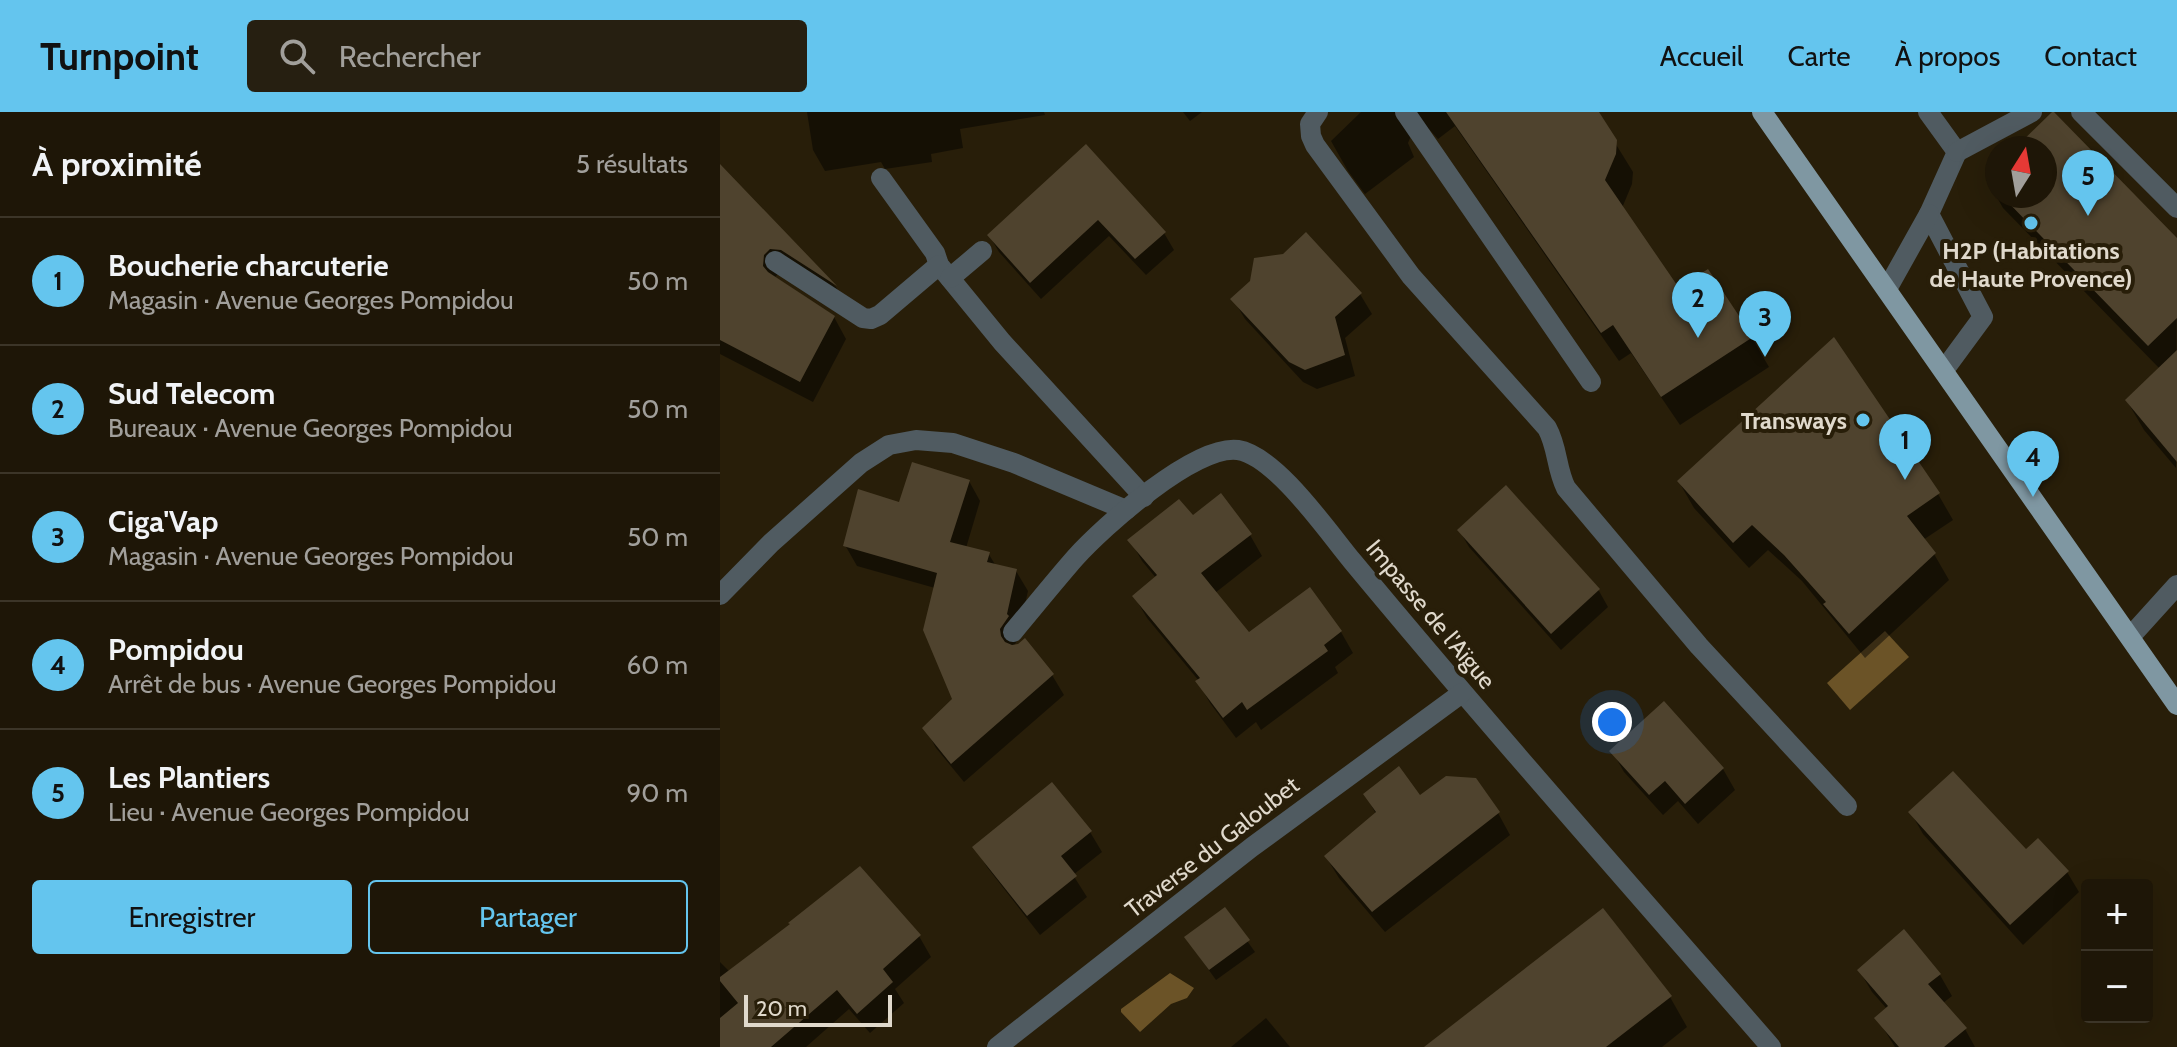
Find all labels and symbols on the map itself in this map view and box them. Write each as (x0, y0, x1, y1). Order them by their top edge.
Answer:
north arrow (1985, 136, 2057, 208)
pin: 5 (2062, 150, 2114, 216)
marker: H2P (Habitations de Haute Provence) (2022, 214, 2040, 232)
place label: H2P (Habitations de Haute Provence) (1930, 236, 2132, 293)
pin: 2 (1672, 272, 1724, 338)
pin: 3 (1739, 291, 1791, 357)
place label: Transways (1741, 406, 1847, 435)
marker: Transways (1854, 411, 1872, 429)
pin: 1 (1879, 414, 1931, 480)
pin: 4 (2007, 431, 2059, 497)
street label: Impasse de l'Aïgue (1360, 534, 1502, 694)
your location (1592, 702, 1632, 742)
street label: Traverse du Galoubet (1119, 770, 1305, 924)
scale bar (744, 991, 892, 1027)

